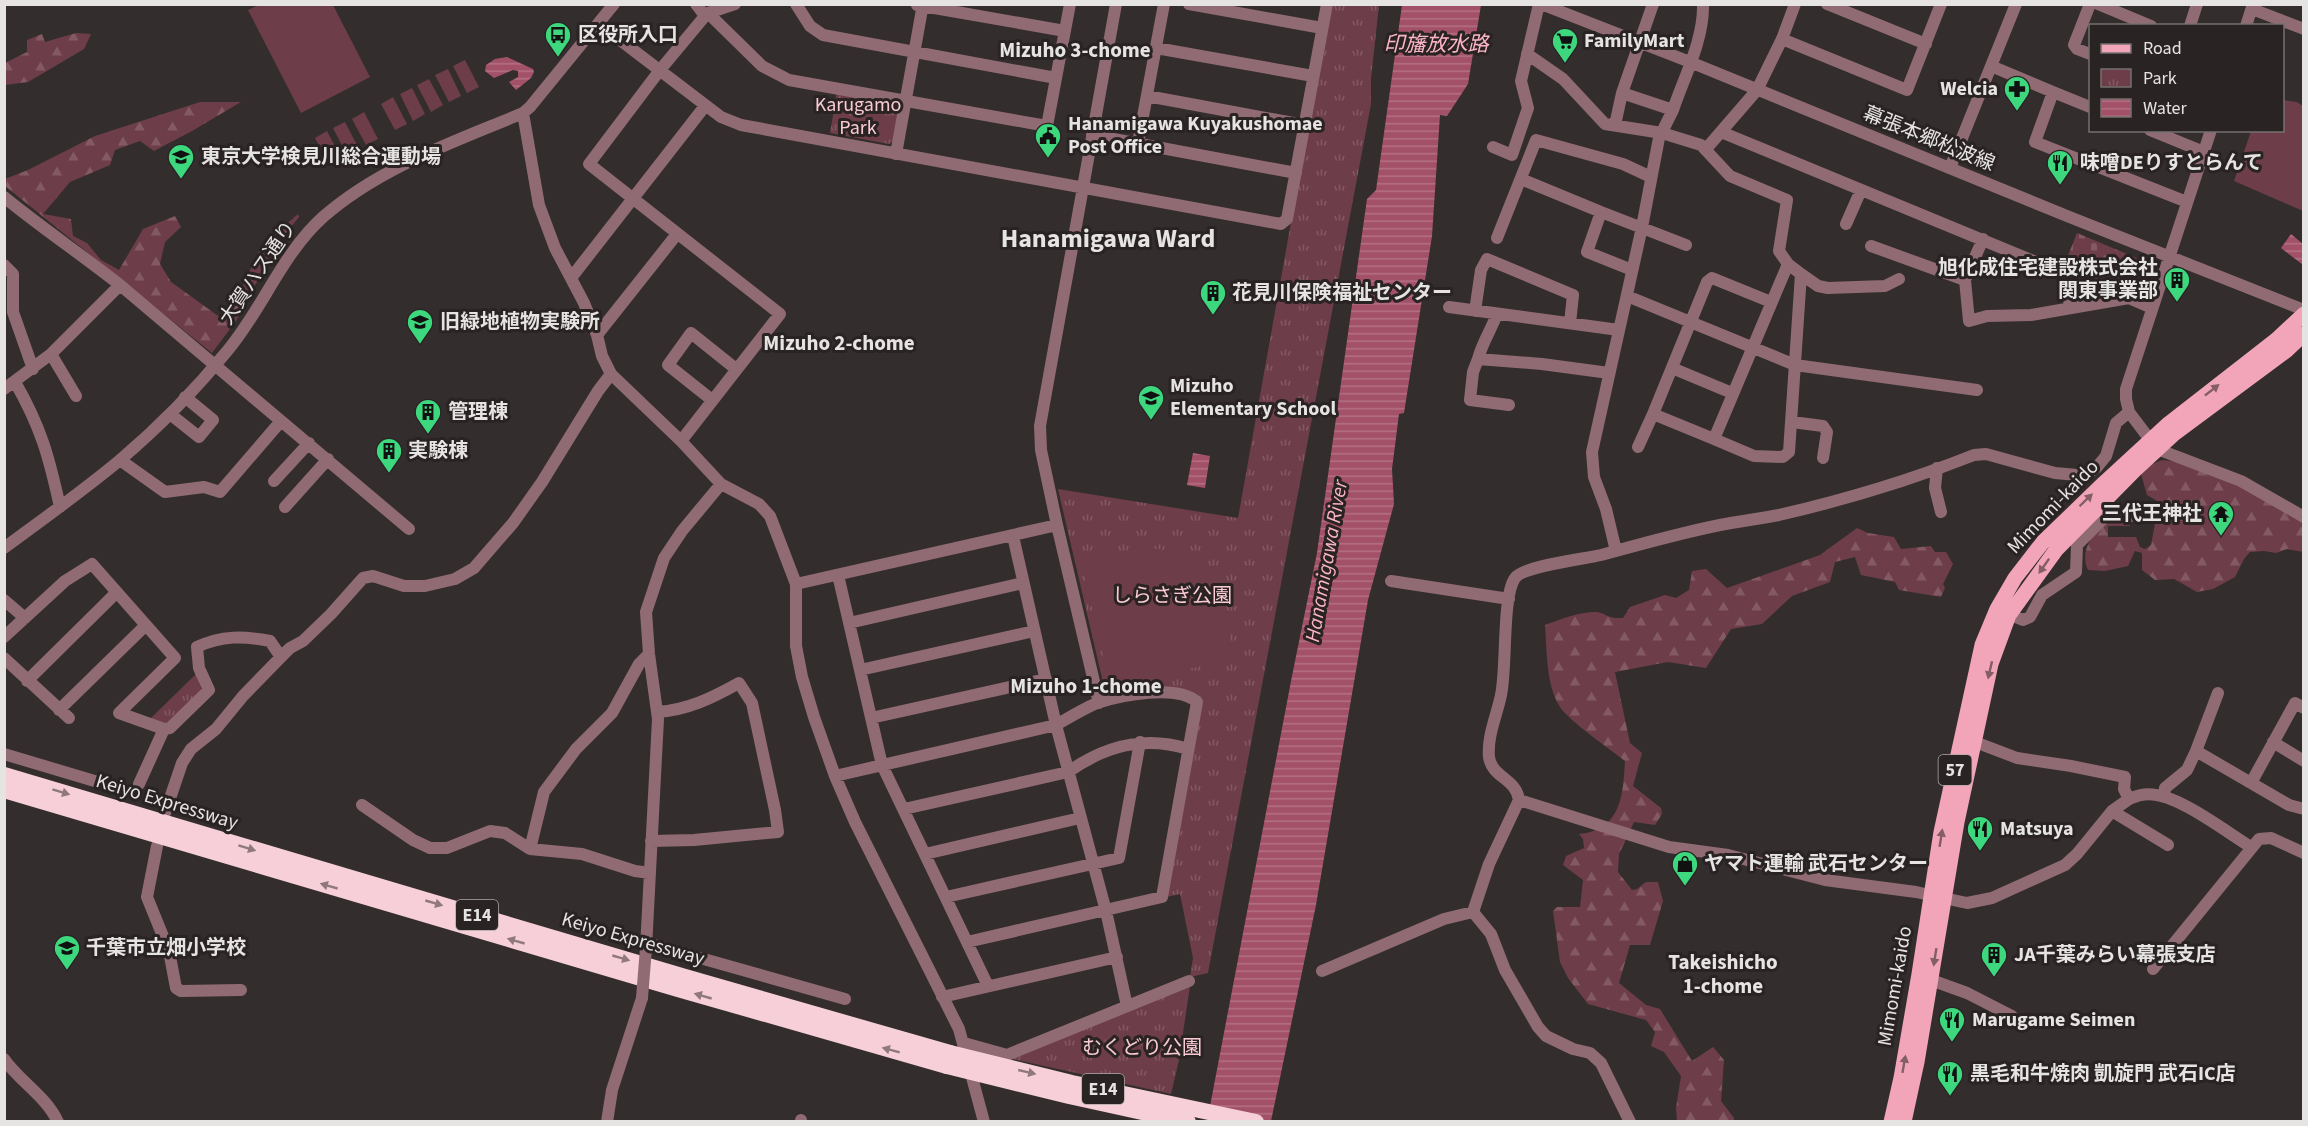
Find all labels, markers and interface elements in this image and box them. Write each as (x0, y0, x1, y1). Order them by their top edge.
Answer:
bus stop icon: 区役所入口 (543, 20, 573, 58)
place label: 区役所入口 (578, 21, 678, 49)
legend (2089, 24, 2284, 132)
supermarket icon: FamilyMart (1550, 26, 1580, 64)
place label: FamilyMart (1584, 27, 1685, 55)
water label: 印旛放水路 (1384, 29, 1490, 59)
district label: Mizuho 3-chome (999, 35, 1151, 65)
text: Road (2143, 36, 2182, 61)
text: Park (2143, 66, 2177, 91)
pharmacy icon: Welcia (2002, 74, 2032, 112)
place label: Welcia (1940, 75, 1998, 103)
park label: Karugamo Park (815, 91, 901, 142)
text: Water (2143, 96, 2187, 121)
street label: 幕張本郷松波線 (1859, 100, 1999, 178)
place label: Hanamigawa Kuyakushomae Post Office (1068, 110, 1323, 161)
public building icon: Hanamigawa Kuyakushomae Post Office (1033, 121, 1063, 159)
school or university icon: 東京大学検見川総合運動場 (166, 142, 196, 180)
place label: 東京大学検見川総合運動場 (201, 143, 441, 171)
restaurant icon: 味噌DEりすとらんて (2045, 148, 2075, 186)
place label: 味噌DEりすとらんて (2080, 149, 2263, 177)
street label: 大賀ハス通り (213, 215, 303, 331)
district label: Hanamigawa Ward (1001, 220, 1215, 257)
place label: 旭化成住宅建設株式会社 関東事業部 (1938, 254, 2158, 305)
building icon: 旭化成住宅建設株式会社 関東事業部 (2162, 265, 2192, 303)
building icon: 花見川保険福祉センター (1198, 278, 1228, 316)
place label: 花見川保険福祉センター (1232, 279, 1452, 307)
school or university icon: 旧緑地植物実験所 (405, 307, 435, 345)
place label: 旧緑地植物実験所 (440, 308, 600, 336)
district label: Mizuho 2-chome (763, 328, 915, 358)
place label: Mizuho Elementary School (1170, 372, 1336, 423)
school or university icon: Mizuho Elementary School (1136, 383, 1166, 421)
one-way arrow (2204, 384, 2220, 397)
building icon: 管理棟 (413, 397, 443, 435)
place label: 管理棟 (448, 398, 508, 426)
building icon: 実験棟 (374, 436, 404, 474)
place label: 実験棟 (408, 437, 468, 465)
street label: Mimomi-kaido (2001, 454, 2105, 560)
water label: Hanamigawa River (1297, 477, 1355, 644)
one-way arrow (2079, 493, 2093, 507)
temple icon: 三代王神社 (2206, 499, 2236, 537)
place label: 三代王神社 (2102, 500, 2202, 528)
one-way arrow (2038, 558, 2050, 574)
park label: しらさぎ公園 (1112, 582, 1232, 610)
one-way arrow (1984, 661, 1994, 679)
district label: Mizuho 1-chome (1010, 671, 1162, 701)
road number: 57 (1938, 755, 1972, 785)
street label: Keiyo Expressway (92, 767, 242, 837)
one-way arrow (52, 788, 70, 797)
restaurant icon: Matsuya (1965, 814, 1995, 852)
place label: Matsuya (2000, 815, 2074, 843)
one-way arrow (1936, 829, 1945, 848)
one-way arrow (238, 844, 256, 853)
shop icon: ヤマト運輸 武石センター (1670, 849, 1700, 887)
place label: ヤマト運輸 武石センター (1704, 850, 1928, 878)
one-way arrow (320, 881, 338, 890)
one-way arrow (425, 899, 443, 908)
road number: E14 (456, 900, 498, 930)
street label: Keiyo Expressway (558, 905, 708, 973)
street label: Mimomi-kaido (1871, 924, 1919, 1048)
school or university icon: 千葉市立畑小学校 (52, 933, 82, 971)
place label: 千葉市立畑小学校 (86, 934, 246, 962)
one-way arrow (507, 936, 525, 945)
building icon: JA千葉みらい幕張支店 (1979, 940, 2009, 978)
place label: JA千葉みらい幕張支店 (2014, 941, 2216, 969)
district label: Takeishicho 1-chome (1668, 947, 1778, 1001)
one-way arrow (1930, 947, 1939, 966)
one-way arrow (613, 954, 631, 963)
one-way arrow (694, 991, 712, 1000)
restaurant icon: Marugame Seimen (1937, 1005, 1967, 1043)
place label: Marugame Seimen (1972, 1006, 2135, 1034)
park label: むくどり公園 (1082, 1034, 1202, 1062)
one-way arrow (881, 1045, 900, 1055)
one-way arrow (1899, 1055, 1908, 1074)
restaurant icon: 黒毛和牛焼肉 凱旋門 武石IC店 (1935, 1059, 1965, 1097)
place label: 黒毛和牛焼肉 凱旋門 武石IC店 (1970, 1060, 2236, 1088)
one-way arrow (1018, 1068, 1037, 1077)
road number: E14 (1082, 1074, 1124, 1104)

